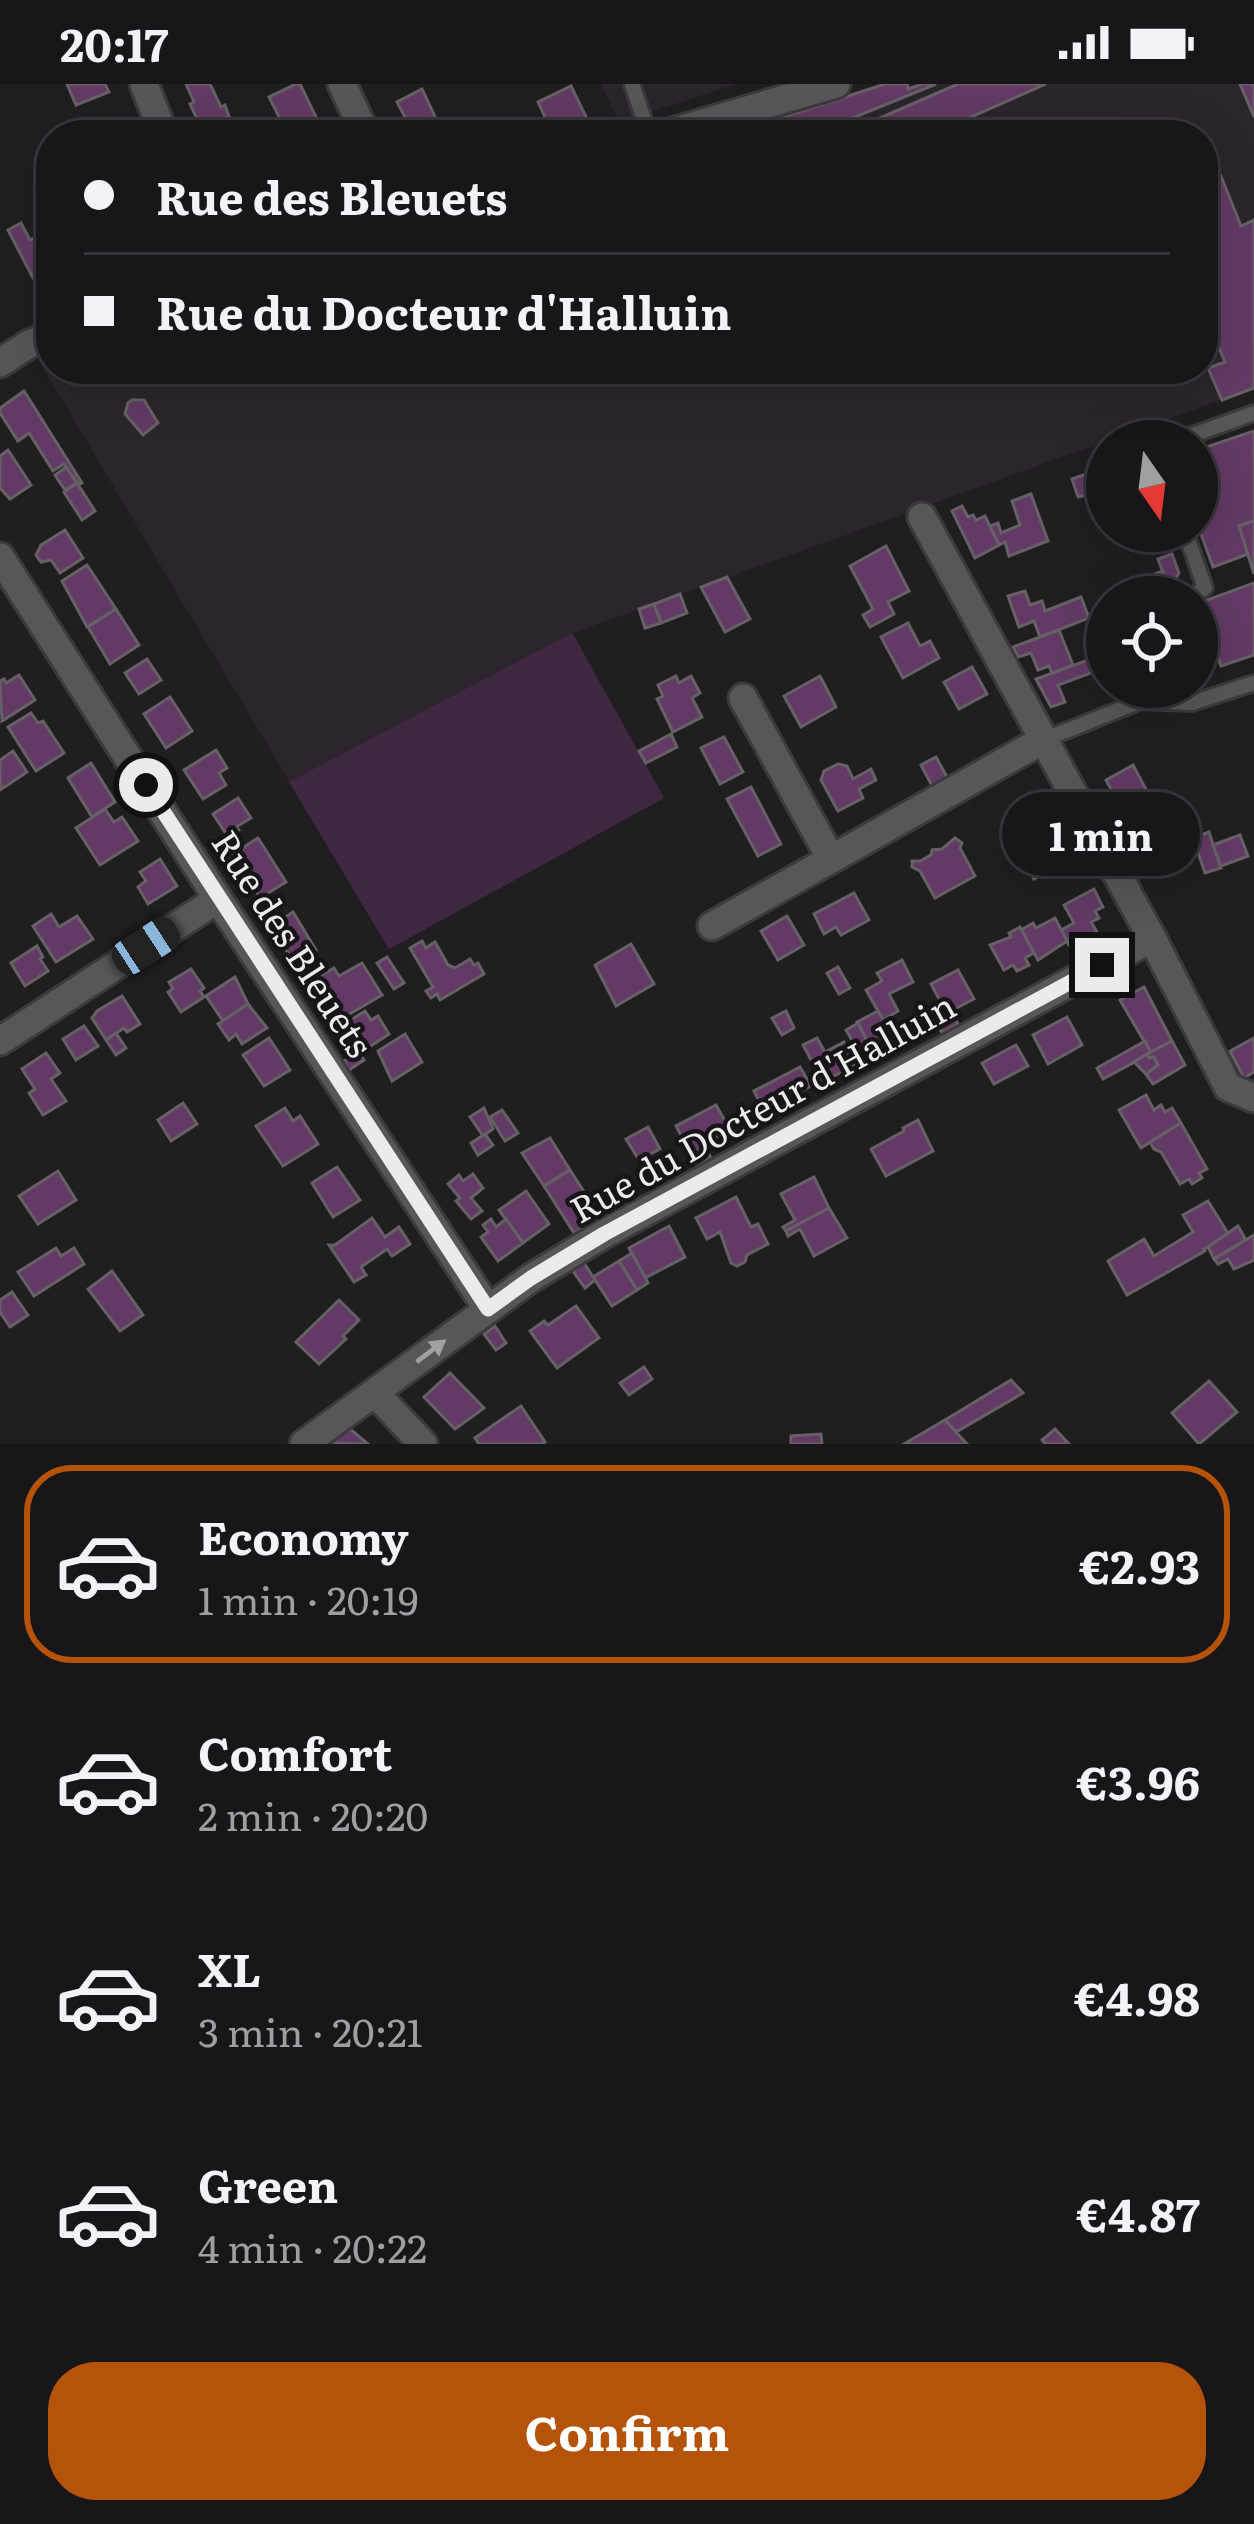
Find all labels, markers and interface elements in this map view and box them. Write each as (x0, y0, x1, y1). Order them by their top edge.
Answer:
text: 20:17 (60, 9, 168, 76)
text: Rue des Bleuets (156, 162, 507, 229)
text: Rue du Docteur d'Halluin (156, 277, 732, 344)
north arrow (1086, 420, 1218, 552)
map controls (1086, 420, 1218, 708)
button: locate (1086, 576, 1218, 708)
route start (119, 758, 173, 812)
callout: 1 min (1003, 791, 1201, 875)
text: 1 min (1049, 805, 1153, 863)
street label: Rue des Bleuets (201, 819, 388, 1067)
car (106, 911, 186, 981)
route end (1075, 938, 1129, 992)
street label: Rue du Docteur d'Halluin (559, 978, 964, 1234)
one-way arrow (415, 1339, 447, 1363)
text: Economy (198, 1502, 409, 1569)
icon: car (54, 1510, 162, 1618)
text: €2.93 (1079, 1531, 1200, 1598)
text: 1 min · 20:19 (198, 1569, 418, 1627)
text: Comfort (198, 1718, 392, 1785)
icon: car (54, 1726, 162, 1834)
text: €3.96 (1077, 1747, 1200, 1814)
text: 2 min · 20:20 (198, 1785, 428, 1843)
text: XL (198, 1934, 261, 2001)
icon: car (54, 1942, 162, 2050)
text: €4.98 (1074, 1963, 1200, 2030)
text: 3 min · 20:21 (198, 2001, 423, 2059)
text: Green (198, 2150, 338, 2217)
icon: car (54, 2158, 162, 2266)
text: €4.87 (1077, 2179, 1200, 2246)
text: 4 min · 20:22 (198, 2217, 427, 2275)
button: Confirm (48, 2362, 1206, 2500)

